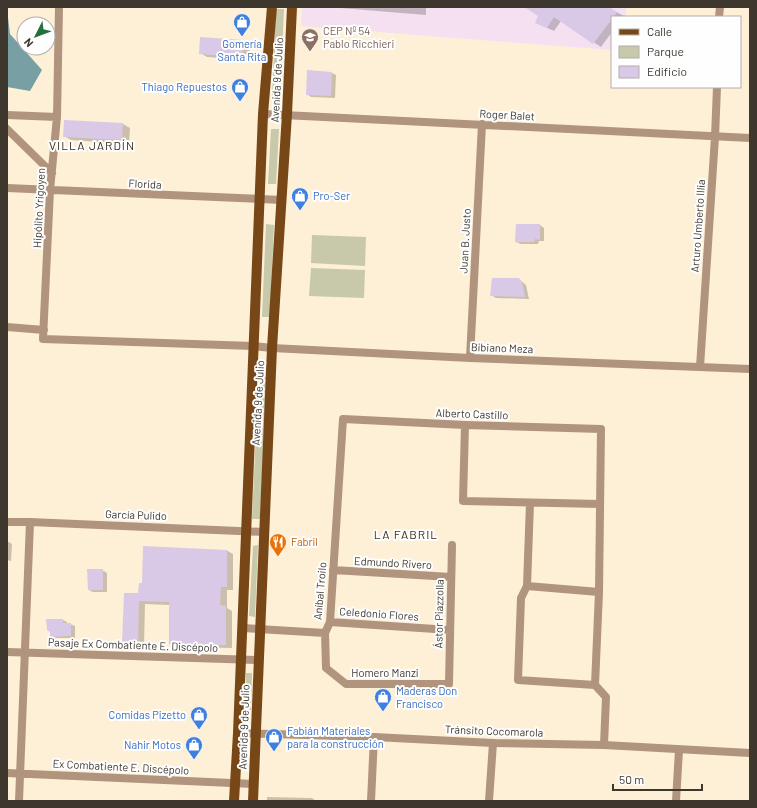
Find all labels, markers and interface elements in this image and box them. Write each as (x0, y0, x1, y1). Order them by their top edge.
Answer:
shop icon: Gomería Santa Rita (232, 12, 252, 37)
north arrow (16, 16, 56, 56)
legend (611, 16, 741, 88)
place label: CEP Nº 54 Pablo Ricchieri (323, 24, 394, 50)
text: Calle (647, 24, 672, 38)
school or university icon: CEP Nº 54 Pablo Ricchieri (300, 27, 320, 52)
text: N (21, 36, 35, 50)
place label: Gomería Santa Rita (218, 37, 266, 63)
street label: Avenida 9 de Julio (268, 37, 285, 123)
text: Parque (647, 44, 684, 58)
text: Edificio (647, 64, 687, 78)
shop icon: Thiago Repuestos (230, 77, 250, 102)
place label: Thiago Repuestos (142, 80, 227, 93)
street label: Roger Balet (479, 107, 535, 122)
district label: VILLA JARDÍN (49, 138, 135, 152)
street label: Hipólito Yrigoyen (30, 168, 47, 248)
street label: Florida (128, 176, 162, 191)
street label: Arturo Umberto Illia (688, 179, 707, 273)
shop icon: Pro-Ser (290, 186, 310, 211)
place label: Pro-Ser (313, 189, 350, 202)
street label: Juan B. Justo (456, 208, 473, 274)
street label: Bibiano Meza (471, 340, 533, 355)
street label: Avenida 9 de Julio (249, 360, 266, 446)
street label: Alberto Castillo (436, 406, 509, 421)
street label: García Pulido (105, 507, 167, 522)
district label: LA FABRIL (374, 527, 438, 541)
restaurant icon: Fabril (268, 532, 288, 557)
place label: Fabril (291, 535, 318, 548)
street label: Edmundo Rivero (354, 554, 432, 571)
street label: Aníbal Troilo (310, 561, 329, 621)
street label: Ástor Piazzolla (431, 579, 446, 649)
street label: Celedonio Flores (339, 604, 419, 623)
street label: Pasaje Ex Combatiente E. Discépolo (48, 635, 218, 654)
street label: Homero Manzi (351, 666, 419, 679)
street label: Avenida 9 de Julio (236, 684, 251, 770)
place label: Maderas Don Francisco (396, 684, 457, 710)
shop icon: Maderas Don Francisco (373, 687, 393, 712)
shop icon: Comidas Pizetto (189, 705, 209, 730)
place label: Comidas Pizetto (108, 708, 186, 721)
street label: Tránsito Cocomarola (445, 722, 543, 739)
place label: Fabián Materiales para la construcción (287, 724, 384, 750)
shop icon: Fabián Materiales para la construcción (264, 727, 284, 752)
shop icon: Nahir Motos (184, 735, 204, 760)
place label: Nahir Motos (124, 738, 181, 751)
street label: Ex Combatiente E. Discépolo (52, 756, 190, 777)
scale bar (613, 766, 702, 792)
text: 50 m (619, 772, 644, 786)

